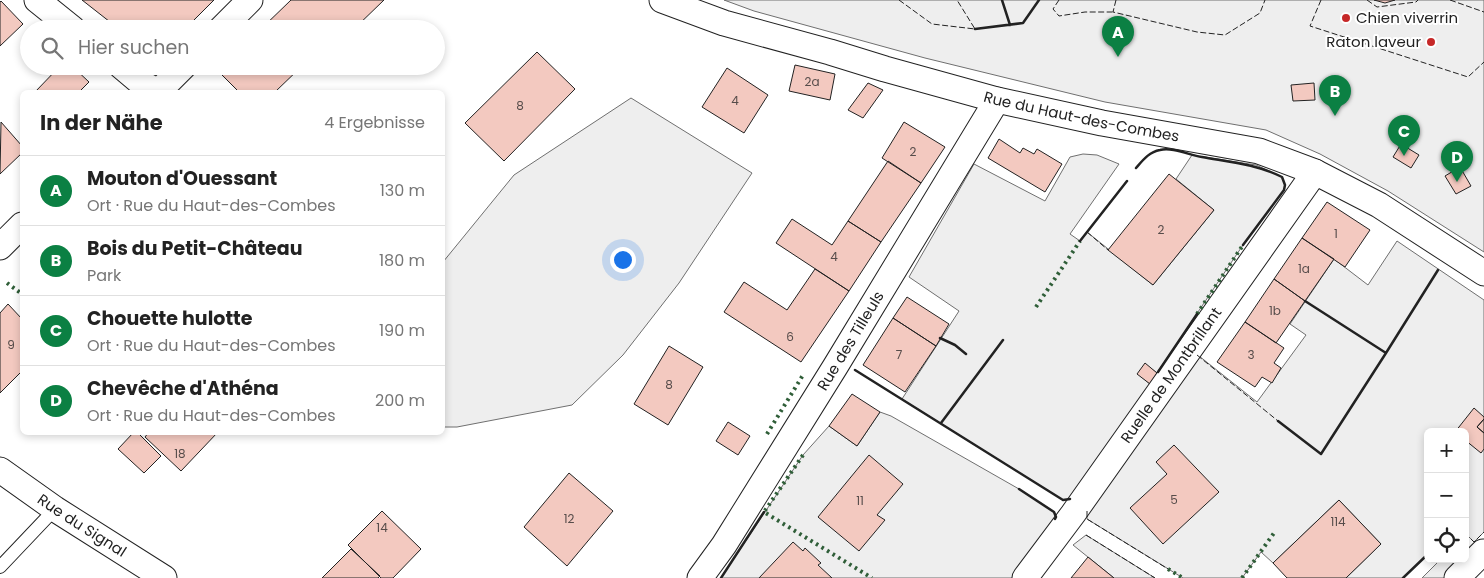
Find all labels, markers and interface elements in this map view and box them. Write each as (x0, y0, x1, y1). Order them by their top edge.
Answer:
place label: Chien viverrin (1356, 7, 1458, 28)
marker: Chien viverrin (1340, 12, 1352, 24)
pin: A (1102, 16, 1134, 57)
search box (20, 20, 445, 75)
place label: Raton laveur (1326, 31, 1421, 52)
icon: search (38, 34, 66, 62)
text: Hier suchen (78, 34, 189, 61)
marker: Raton laveur (1425, 36, 1437, 48)
house number: 2a (804, 73, 820, 90)
pin: B (1319, 75, 1351, 116)
street label: Rue du Haut-des-Combes (981, 86, 1181, 147)
house number: 4 (731, 92, 739, 109)
house number: 8 (516, 97, 524, 114)
text: In der Nähe (40, 108, 163, 137)
text: 4 Ergebnisse (324, 111, 425, 134)
pin: C (1388, 115, 1420, 156)
pin: D (1441, 141, 1473, 182)
house number: 2 (910, 143, 917, 160)
text: Mouton d'Ouessant (87, 165, 277, 192)
text: A (50, 179, 62, 202)
text: 130 m (380, 179, 425, 202)
text: Ort · Rue du Haut-des-Combes (87, 194, 336, 217)
house number: 2 (1158, 221, 1165, 238)
house number: 1 (1334, 225, 1338, 242)
text: Bois du Petit-Château (87, 235, 303, 262)
your location (610, 247, 636, 273)
house number: 4 (830, 248, 838, 265)
text: B (51, 249, 61, 272)
text: 180 m (379, 249, 425, 272)
house number: 1a (1298, 260, 1310, 277)
text: Park (87, 264, 121, 287)
street label: Rue des Tilleuls (812, 287, 889, 394)
house number: 1b (1269, 302, 1281, 319)
street label: Ruelle de Montbrillant (1115, 303, 1226, 447)
text: Chouette hulotte (87, 305, 253, 332)
text: C (50, 319, 62, 342)
text: 190 m (379, 319, 425, 342)
house number: 6 (786, 328, 794, 345)
text: Ort · Rue du Haut-des-Combes (87, 334, 336, 357)
house number: 9 (7, 336, 15, 353)
house number: 7 (896, 346, 903, 363)
house number: 3 (1247, 346, 1255, 363)
text: Chevêche d'Athéna (87, 375, 279, 402)
house number: 8 (665, 376, 673, 393)
text: D (50, 389, 62, 412)
text: 200 m (375, 389, 425, 412)
text: Ort · Rue du Haut-des-Combes (87, 404, 336, 427)
map controls (1424, 428, 1469, 563)
button: + (1424, 428, 1469, 473)
house number: 18 (174, 445, 186, 462)
button: − (1424, 473, 1469, 518)
street label: Rue du Signal (33, 489, 131, 562)
house number: 5 (1170, 491, 1178, 508)
house number: 11 (856, 492, 864, 509)
house number: 12 (564, 510, 574, 527)
house number: 114 (1330, 513, 1346, 530)
button: locate (1424, 518, 1469, 563)
house number: 14 (376, 519, 388, 536)

